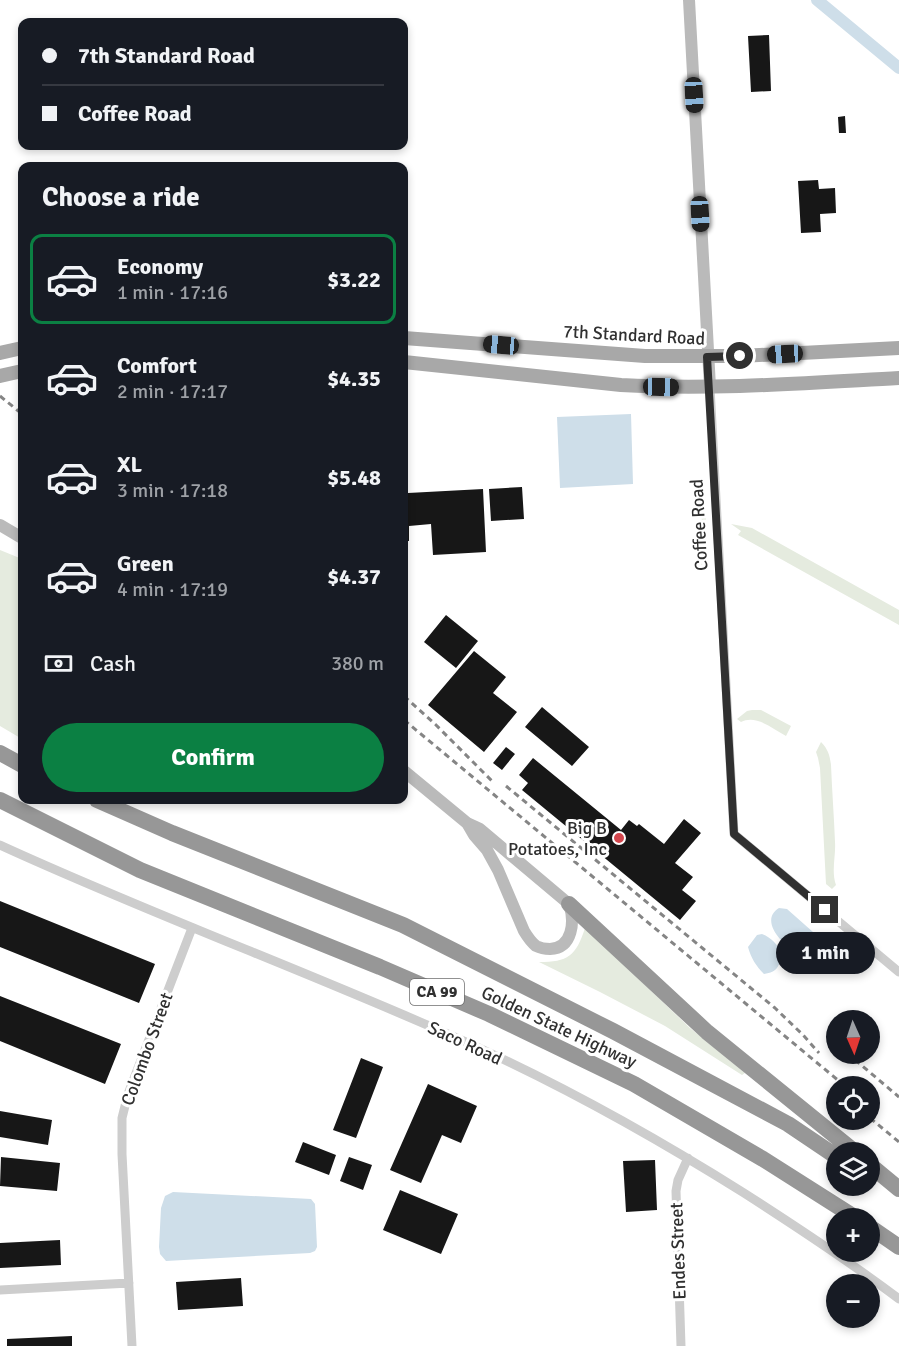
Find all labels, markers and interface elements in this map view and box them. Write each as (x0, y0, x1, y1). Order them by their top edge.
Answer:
text: 7th Standard Road (78, 42, 255, 69)
car (684, 77, 704, 113)
text: Coffee Road (78, 100, 192, 127)
text: Choose a ride (42, 181, 200, 214)
car (690, 196, 710, 232)
icon: car (45, 252, 99, 306)
text: Economy (117, 253, 203, 280)
text: $3.22 (327, 266, 381, 293)
text: 1 min · 17:16 (117, 280, 228, 305)
street label: 7th Standard Road (562, 320, 706, 350)
car (482, 334, 520, 356)
route start (726, 342, 753, 369)
car (767, 344, 803, 364)
icon: car (45, 351, 99, 405)
text: Comfort (117, 352, 197, 379)
text: $4.35 (327, 365, 381, 392)
car (643, 378, 679, 396)
text: 2 min · 17:17 (117, 379, 228, 404)
icon: car (45, 450, 99, 504)
text: XL (117, 451, 142, 478)
text: $5.48 (327, 464, 381, 491)
text: 3 min · 17:18 (117, 478, 228, 503)
street label: Coffee Road (686, 479, 712, 571)
icon: car (45, 549, 99, 603)
text: Green (117, 550, 174, 577)
text: $4.37 (327, 563, 381, 590)
text: 4 min · 17:19 (117, 577, 228, 602)
icon: cash (42, 647, 75, 680)
text: Cash (90, 650, 136, 677)
text: 380 m (331, 651, 384, 676)
button: Confirm (42, 723, 384, 792)
place label: Big B Potatoes, Inc (508, 817, 607, 860)
marker: Big B Potatoes, Inc (612, 831, 626, 845)
route end (811, 896, 838, 923)
callout: 1 min (776, 931, 874, 973)
text: 1 min (801, 940, 850, 965)
road number: CA 99 (410, 979, 464, 1005)
street label: Golden State Highway (478, 981, 641, 1073)
street label: Colombo Street (116, 990, 178, 1108)
north arrow (826, 1010, 880, 1064)
map controls (826, 1010, 880, 1328)
street label: Saco Road (424, 1016, 506, 1070)
button: locate (826, 1076, 880, 1130)
button: layers (826, 1142, 880, 1196)
street label: Endes Street (665, 1202, 691, 1300)
button: + (826, 1208, 880, 1262)
button: − (826, 1274, 880, 1328)

